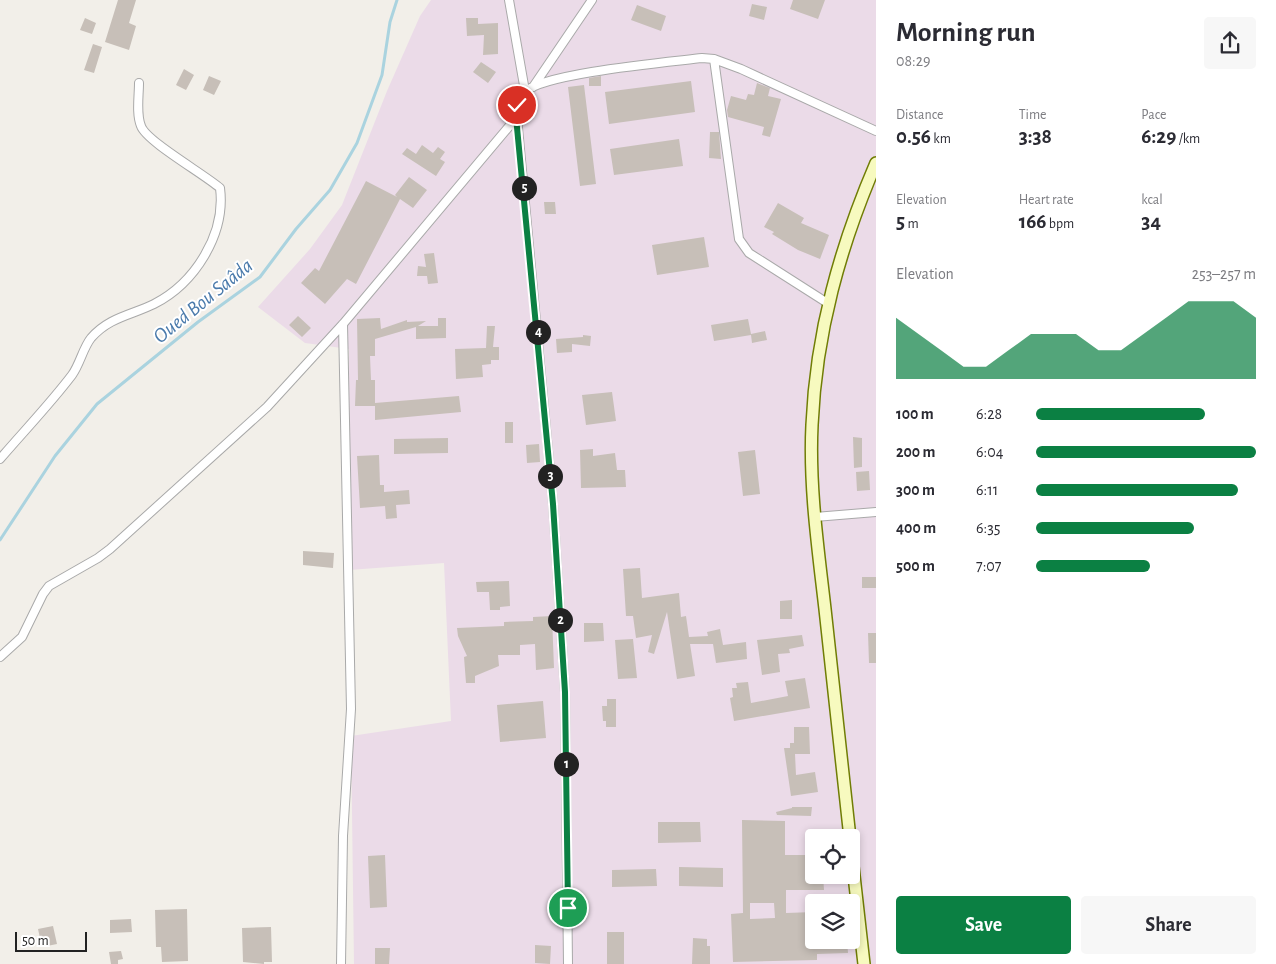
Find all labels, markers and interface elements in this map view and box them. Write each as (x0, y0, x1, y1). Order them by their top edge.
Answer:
button: share (1204, 17, 1256, 69)
text: Morning run (896, 19, 1036, 47)
text: 08:29 (896, 53, 931, 69)
pin (496, 84, 538, 126)
icon: check (503, 91, 531, 119)
text: Distance (896, 108, 943, 122)
text: Time (1019, 108, 1047, 122)
text: Pace (1141, 108, 1167, 122)
text: 0.56 (896, 126, 931, 147)
text: 3:38 (1019, 126, 1052, 147)
text: 6:29 (1141, 126, 1176, 147)
text: km (931, 132, 951, 146)
text: /km (1176, 132, 1200, 146)
pin: 5 (512, 176, 536, 200)
text: 5 (521, 181, 528, 195)
text: Elevation (896, 193, 947, 207)
text: Heart rate (1019, 193, 1074, 207)
text: kcal (1141, 193, 1163, 207)
text: 5 (896, 211, 905, 232)
text: 166 (1019, 211, 1047, 232)
text: 34 (1141, 211, 1161, 232)
text: m (905, 217, 919, 231)
text: bpm (1047, 217, 1074, 231)
water label: Oued Bou Saâda (149, 255, 257, 347)
text: Elevation (896, 266, 954, 282)
text: 253–257 m (1192, 266, 1256, 282)
pin: 4 (526, 320, 550, 344)
text: 4 (535, 325, 542, 339)
text: 100 m (896, 406, 934, 422)
text: 6:28 (976, 406, 1002, 422)
text: 200 m (896, 444, 936, 460)
text: 6:04 (976, 444, 1003, 460)
pin: 3 (538, 464, 562, 488)
text: 3 (547, 469, 554, 483)
text: 300 m (896, 482, 935, 498)
text: 6:11 (976, 482, 998, 498)
text: 400 m (896, 520, 936, 536)
text: 6:35 (976, 520, 1000, 536)
text: 500 m (896, 558, 935, 574)
text: 7:07 (976, 558, 1001, 574)
pin: 2 (548, 608, 572, 632)
text: 2 (557, 613, 564, 627)
pin: 1 (554, 752, 578, 776)
text: 1 (564, 757, 569, 771)
map controls (805, 829, 860, 949)
button: locate (805, 829, 860, 884)
pin (547, 887, 589, 929)
icon: arrive (554, 894, 582, 922)
button: layers (805, 894, 860, 949)
button: Save (896, 896, 1071, 954)
button: Share (1081, 896, 1256, 954)
scale bar (15, 929, 88, 952)
text: 50 m (22, 934, 49, 948)

